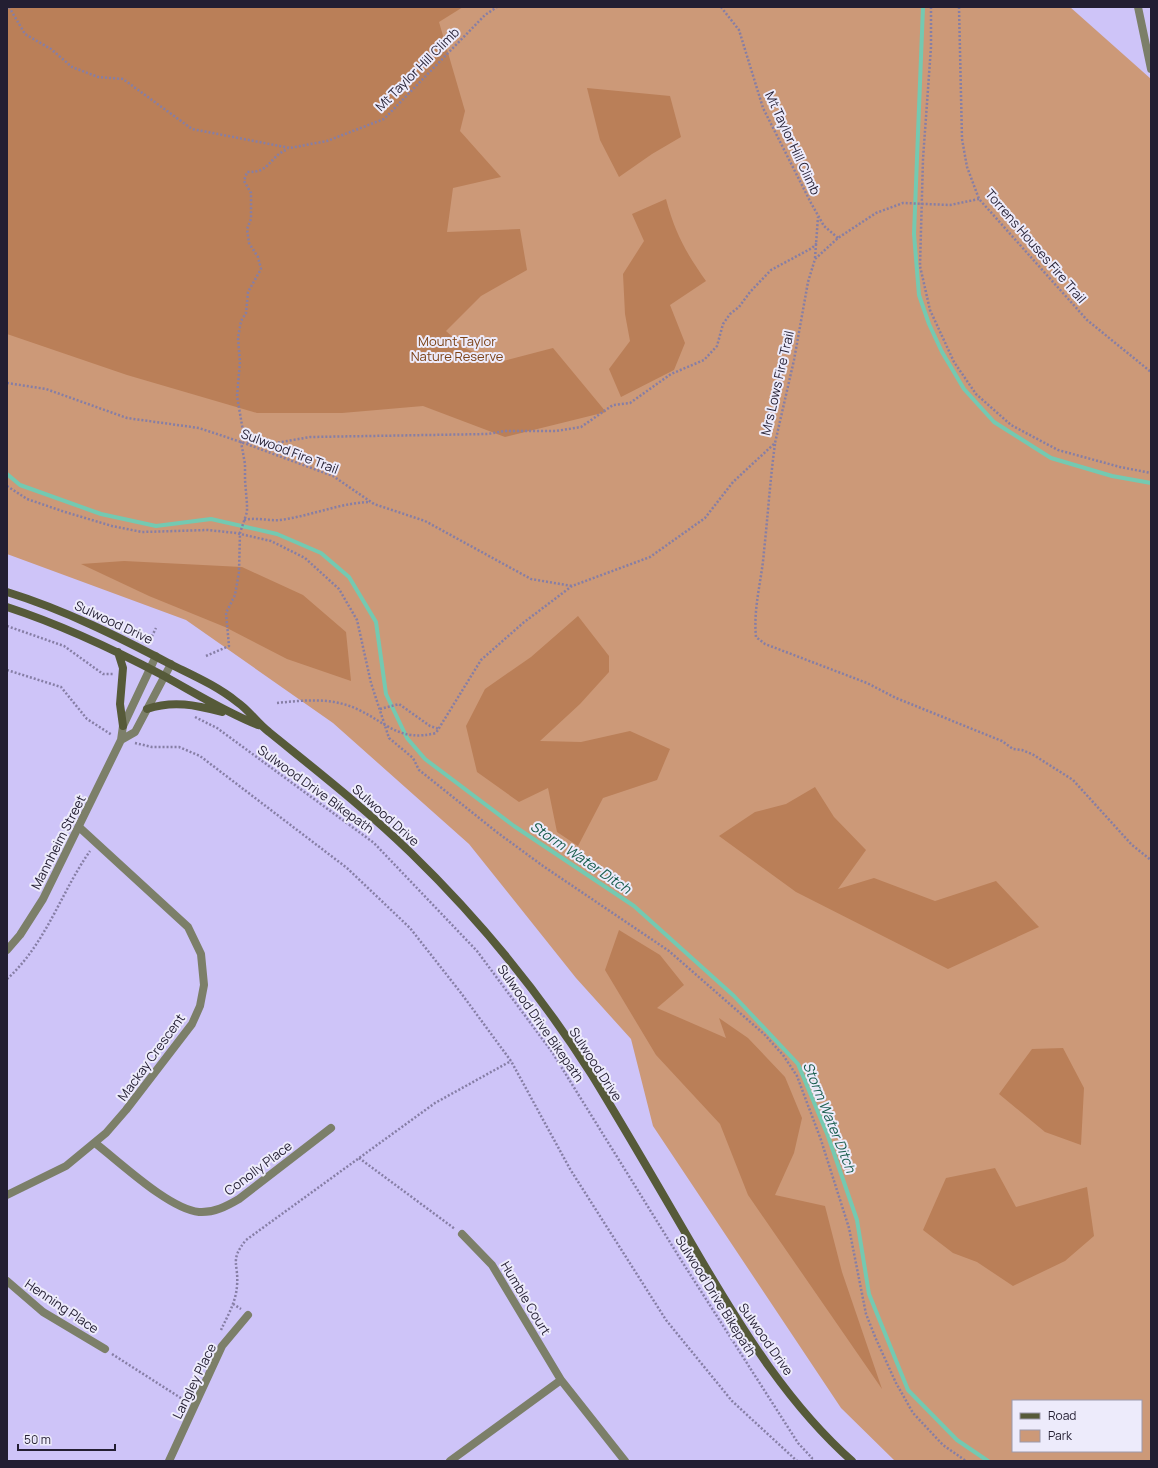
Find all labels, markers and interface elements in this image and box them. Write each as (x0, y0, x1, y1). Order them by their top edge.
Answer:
street label: Mt Taylor Hill Climb (371, 23, 463, 115)
street label: Mt Taylor Hill Climb (761, 88, 825, 198)
street label: Torrens Houses Fire Trail (981, 185, 1091, 307)
street label: Mrs Lows Fire Trail (756, 329, 798, 437)
park label: Mount Taylor Nature Reserve (411, 332, 504, 365)
street label: Sulwood Fire Trail (239, 424, 341, 478)
street label: Sulwood Drive (72, 596, 156, 648)
street label: Sulwood Drive Bikepath (254, 741, 378, 837)
street label: Sulwood Drive (349, 780, 424, 850)
street label: Mannheim Street (26, 792, 90, 892)
water label: Storm Water Ditch (527, 816, 636, 898)
street label: Sulwood Drive Bikepath (494, 961, 588, 1085)
street label: Mackay Crescent (113, 1010, 189, 1104)
street label: Sulwood Drive (565, 1024, 627, 1105)
water label: Storm Water Ditch (799, 1059, 861, 1176)
street label: Conolly Place (220, 1136, 296, 1199)
street label: Sulwood Drive Bikepath (671, 1232, 761, 1360)
street label: Humble Court (497, 1258, 555, 1338)
street label: Henning Place (22, 1275, 103, 1338)
street label: Sulwood Drive (734, 1299, 798, 1379)
street label: Langley Place (168, 1340, 220, 1422)
legend (1012, 1400, 1142, 1452)
text: Road (1048, 1407, 1076, 1424)
scale bar (18, 1426, 115, 1452)
text: Park (1048, 1427, 1073, 1444)
text: 50 m (24, 1431, 51, 1448)

